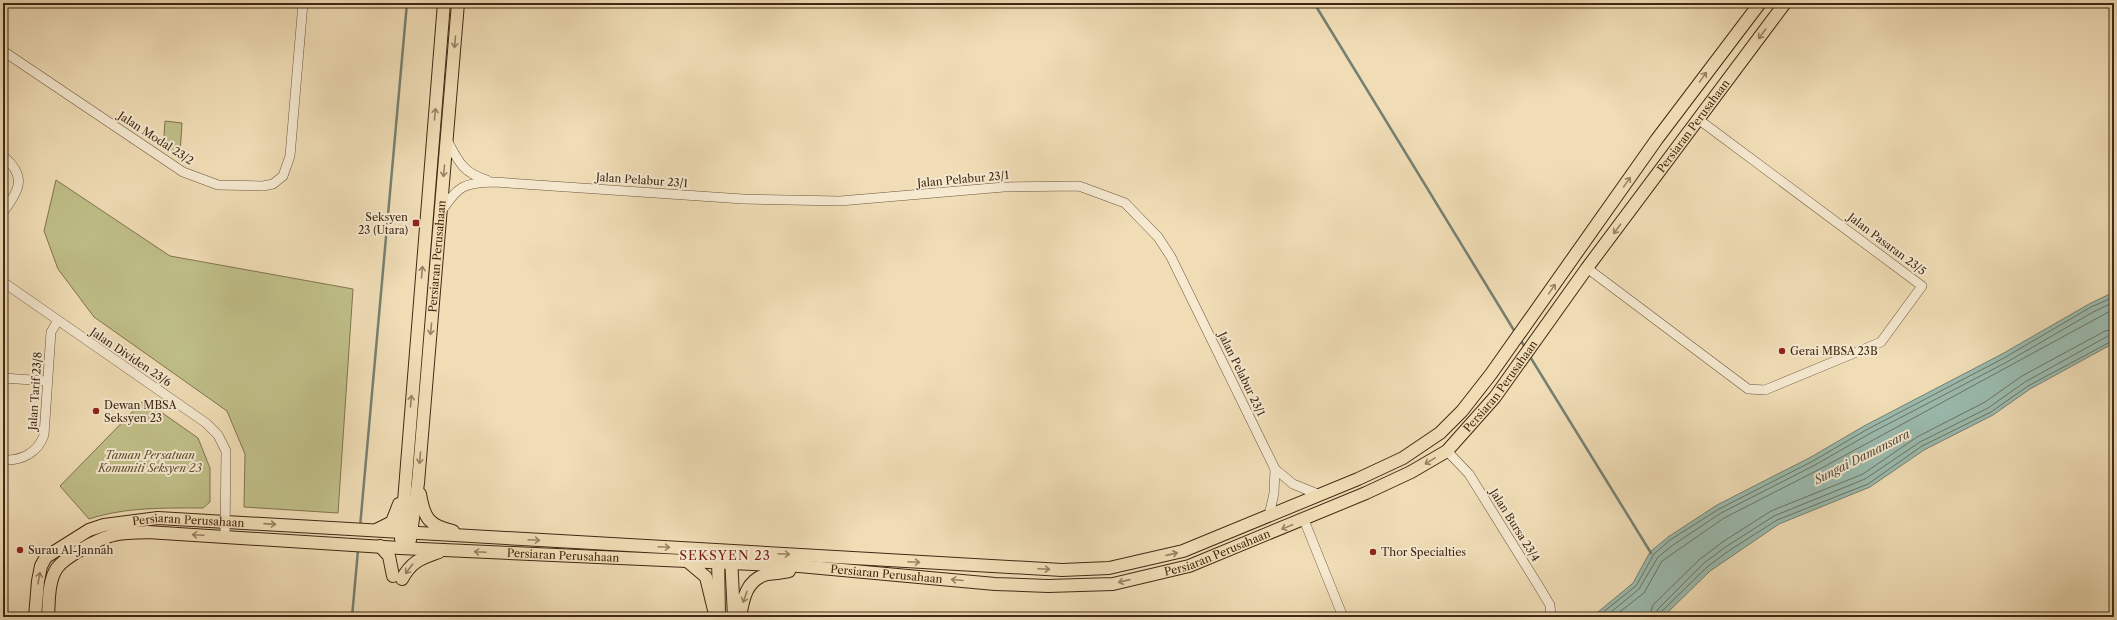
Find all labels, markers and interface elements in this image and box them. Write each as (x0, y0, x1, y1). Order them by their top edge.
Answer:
one-way arrow (1758, 29, 1766, 40)
one-way arrow (451, 35, 458, 48)
one-way arrow (1699, 72, 1707, 83)
street label: Persiaran Perusahaan (1654, 77, 1733, 175)
street label: Jalan Modal 23/2 (114, 107, 196, 168)
one-way arrow (432, 108, 439, 121)
one-way arrow (440, 164, 447, 177)
street label: Jalan Pelabur 23/1 (914, 168, 1010, 190)
street label: Jalan Pelabur 23/1 (593, 170, 689, 190)
one-way arrow (1623, 177, 1631, 188)
street label: Persiaran Perusahaan (425, 200, 449, 313)
street label: Jalan Pasaran 23/5 (1844, 209, 1929, 278)
place label: Seksyen 23 (Utara) (358, 210, 408, 237)
marker: Seksyen 23 (Utara) (411, 218, 421, 228)
one-way arrow (1613, 223, 1621, 234)
one-way arrow (418, 266, 426, 279)
one-way arrow (1548, 283, 1556, 294)
one-way arrow (427, 322, 434, 335)
street label: Jalan Dividen 23/6 (86, 324, 175, 390)
street label: Jalan Pelabur 23/1 (1215, 328, 1269, 419)
street label: Persiaran Perusahaan (1460, 337, 1540, 435)
place label: Gerai MBSA 23B (1790, 344, 1878, 358)
marker: Gerai MBSA 23B (1777, 346, 1787, 356)
street label: Jalan Tarif 23/8 (25, 351, 45, 433)
one-way arrow (408, 395, 415, 408)
place label: Dewan MBSA Seksyen 23 (104, 398, 177, 425)
marker: Dewan MBSA Seksyen 23 (91, 406, 101, 416)
water label: Sungai Damansara (1811, 426, 1912, 488)
park label: Taman Persatuan Komuniti Seksyen 23 (97, 448, 202, 475)
one-way arrow (416, 451, 423, 464)
one-way arrow (1425, 457, 1436, 465)
street label: Jalan Bursa 23/4 (1486, 484, 1543, 564)
street label: Persiaran Perusahaan (131, 511, 245, 530)
one-way arrow (263, 521, 276, 528)
one-way arrow (1281, 523, 1293, 531)
street label: Persiaran Perusahaan (1163, 526, 1272, 579)
one-way arrow (192, 531, 205, 539)
one-way arrow (527, 536, 540, 543)
place label: Surau Al-Jannah (28, 543, 114, 557)
one-way arrow (657, 543, 670, 551)
marker: Surau Al-Jannah (15, 545, 25, 555)
place label: Thor Specialties (1381, 545, 1466, 559)
street label: Persiaran Perusahaan (507, 546, 620, 565)
district label: SEKSYEN 23 (679, 547, 771, 563)
marker: Thor Specialties (1368, 547, 1378, 557)
one-way arrow (474, 548, 487, 555)
one-way arrow (1165, 549, 1178, 557)
one-way arrow (777, 550, 790, 558)
one-way arrow (907, 558, 920, 565)
street label: Persiaran Perusahaan (830, 562, 943, 586)
one-way arrow (405, 563, 413, 574)
one-way arrow (1037, 566, 1050, 573)
one-way arrow (35, 572, 43, 585)
one-way arrow (950, 577, 963, 584)
one-way arrow (1117, 578, 1130, 586)
one-way arrow (740, 590, 748, 602)

